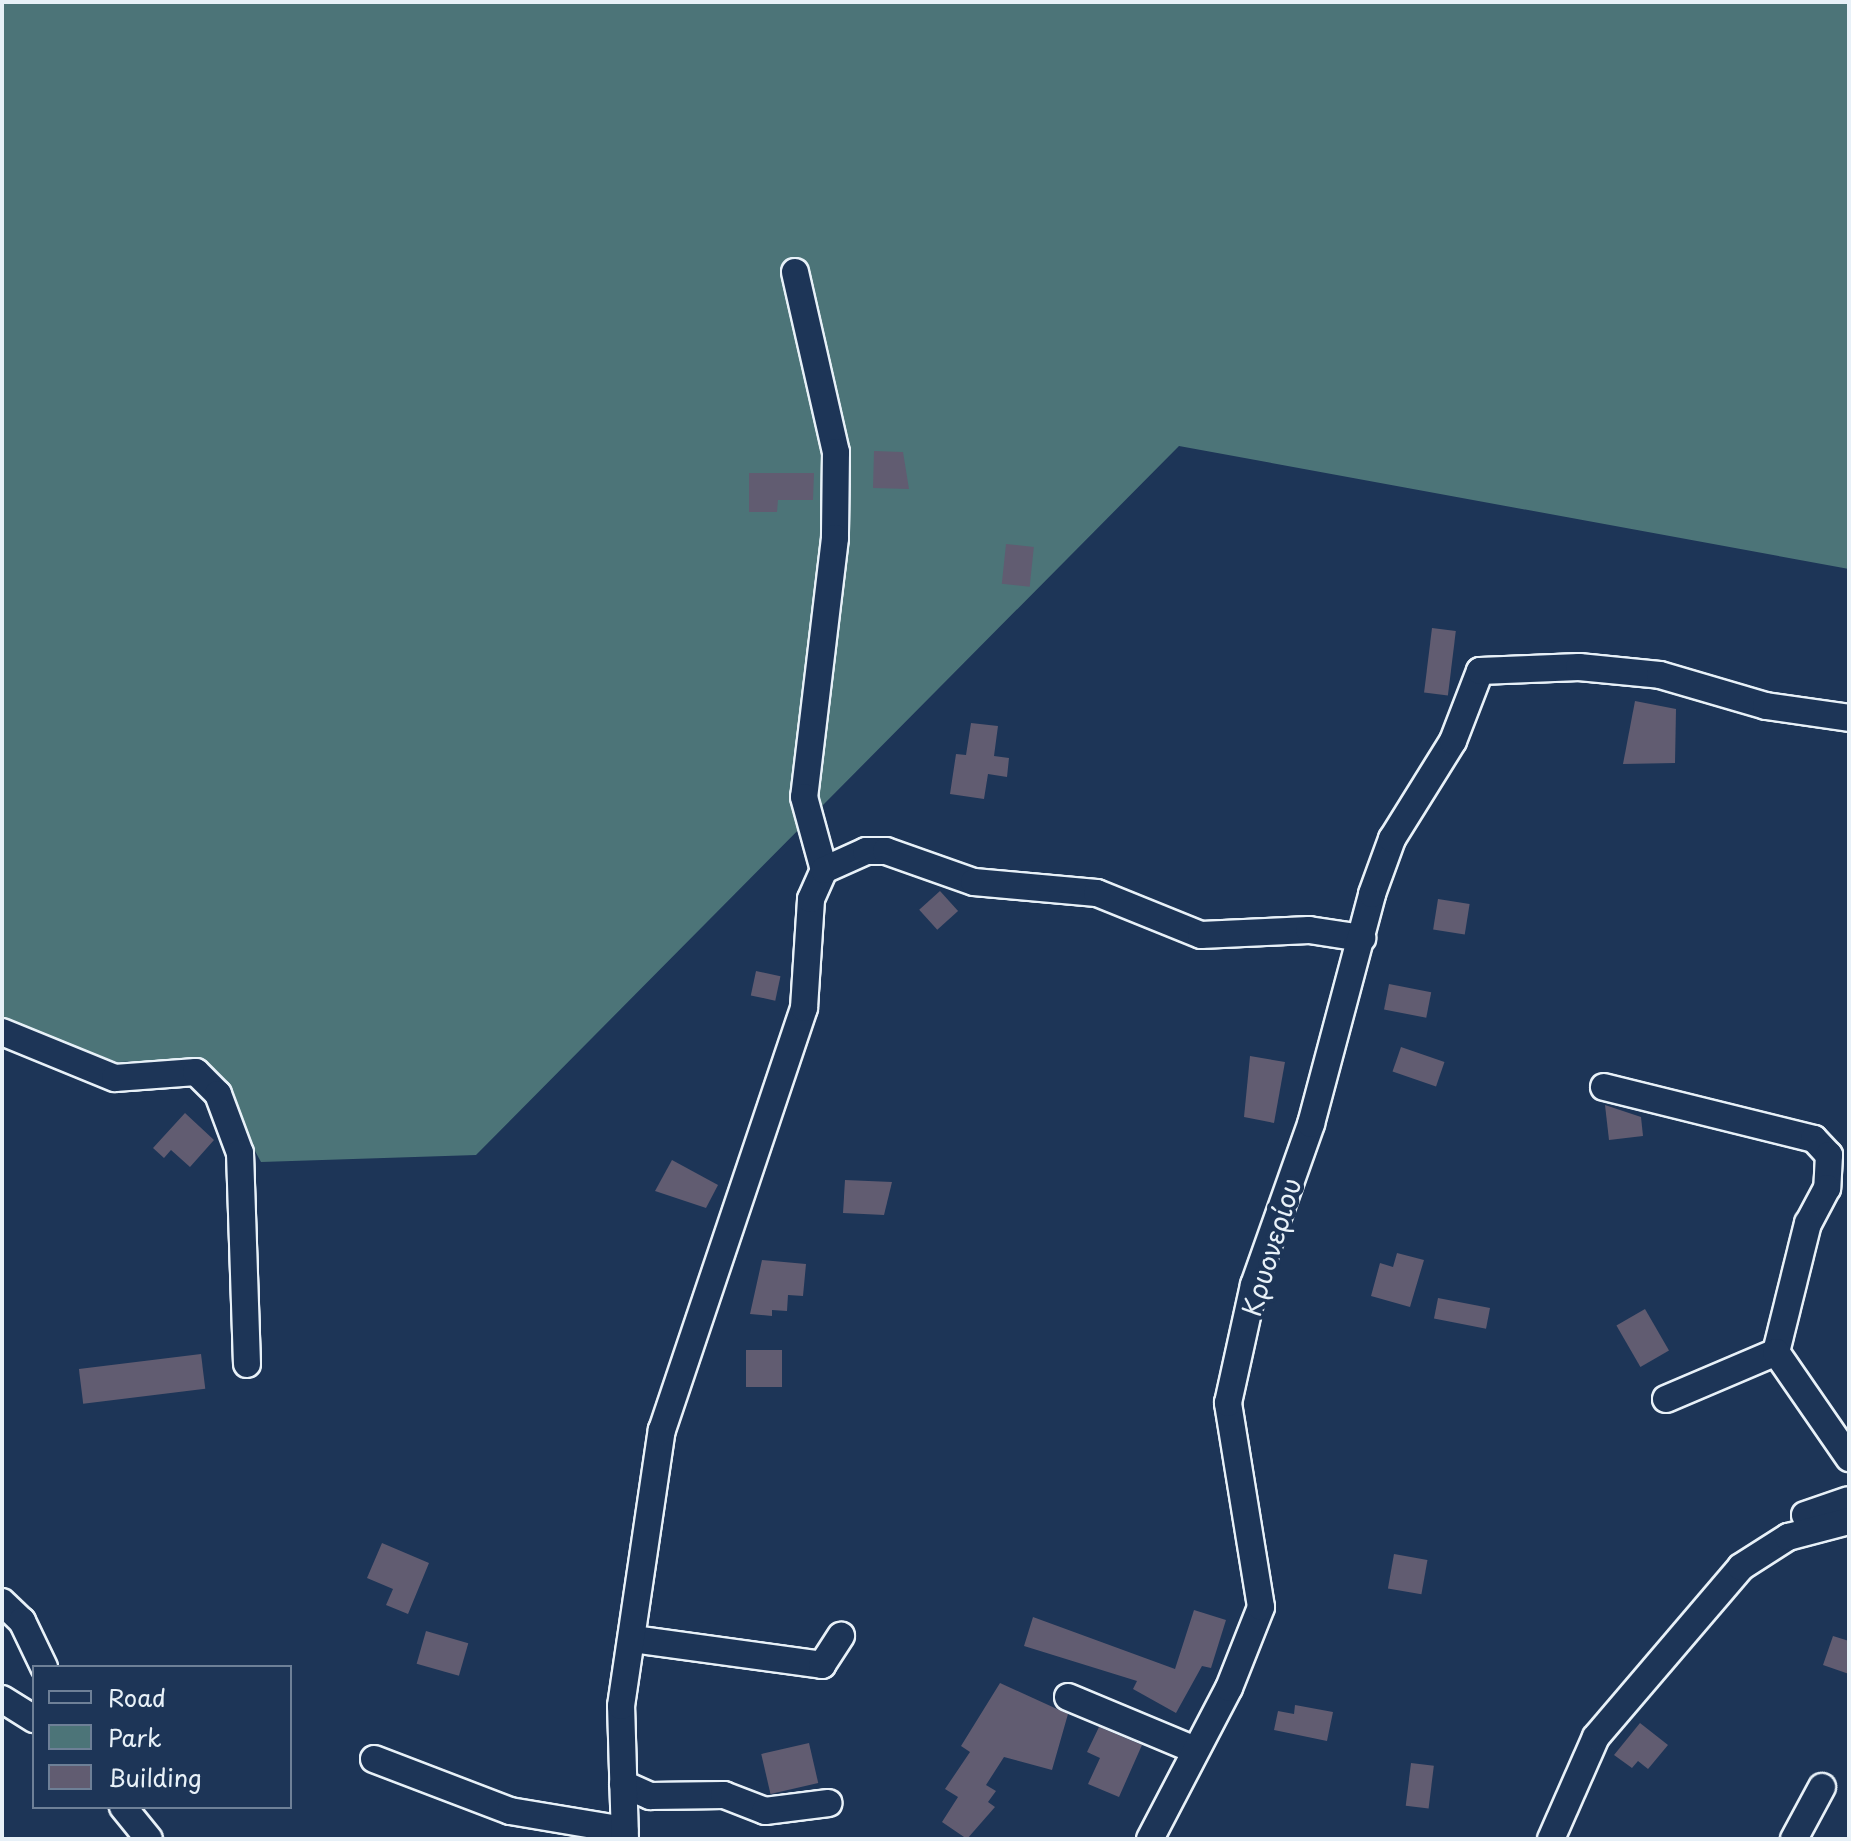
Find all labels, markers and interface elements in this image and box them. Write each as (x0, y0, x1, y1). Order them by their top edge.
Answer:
street label: Κρυονερίου (1235, 1174, 1307, 1320)
legend (32, 1665, 292, 1809)
text: Road (108, 1679, 166, 1715)
text: Park (108, 1719, 162, 1755)
text: Building (108, 1759, 202, 1795)

